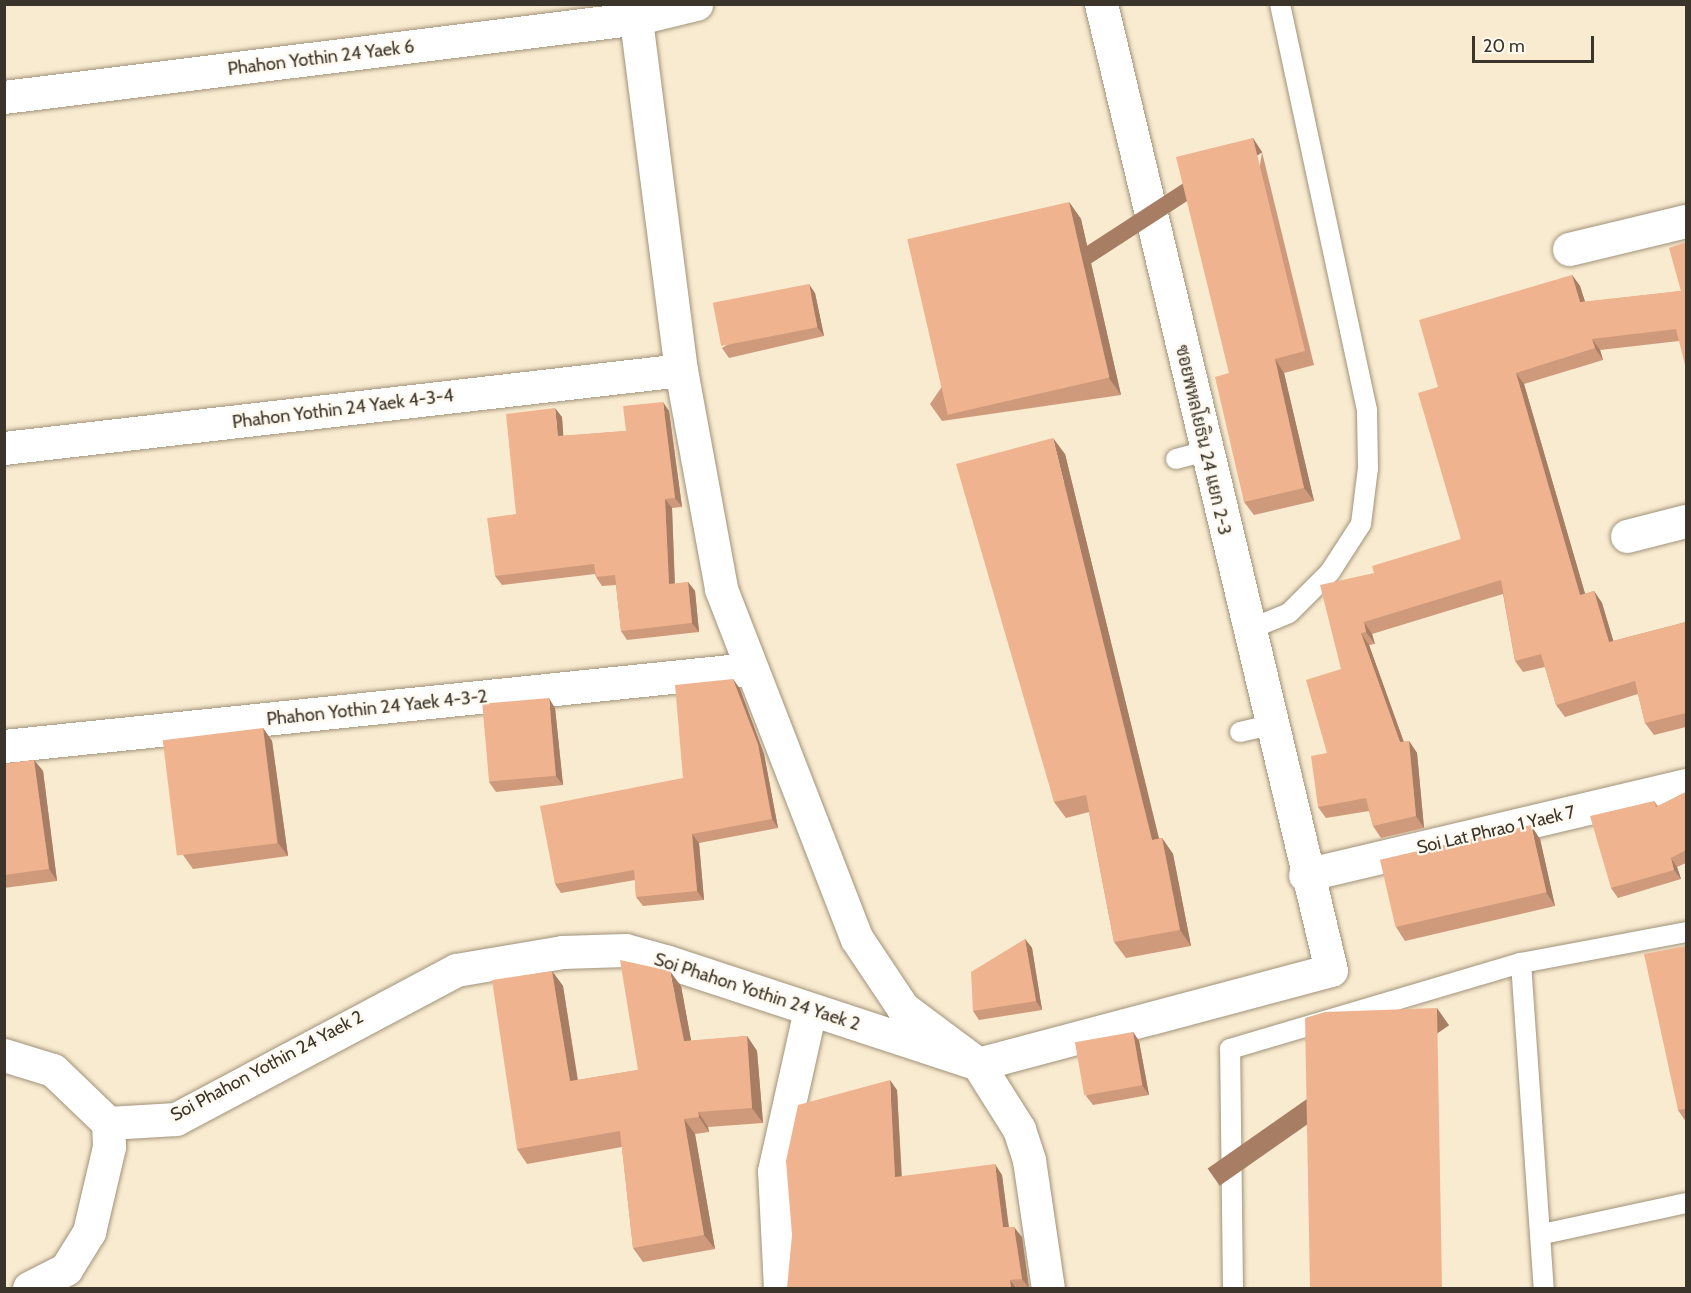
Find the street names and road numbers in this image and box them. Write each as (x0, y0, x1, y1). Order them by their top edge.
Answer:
street label: Phahon Yothin 24 Yaek 6 (227, 36, 415, 80)
street label: ซอยพหลโยธิน 24 แยก 2-3 (1171, 343, 1235, 537)
street label: Phahon Yothin 24 Yaek 4-3-4 (231, 385, 455, 433)
street label: Phahon Yothin 24 Yaek 4-3-2 (266, 686, 488, 730)
street label: Soi Lat Phrao 1 Yaek 7 (1415, 801, 1577, 859)
street label: Soi Phahon Yothin 24 Yaek 2 (651, 948, 863, 1036)
street label: Soi Phahon Yothin 24 Yaek 2 (167, 1006, 367, 1126)

